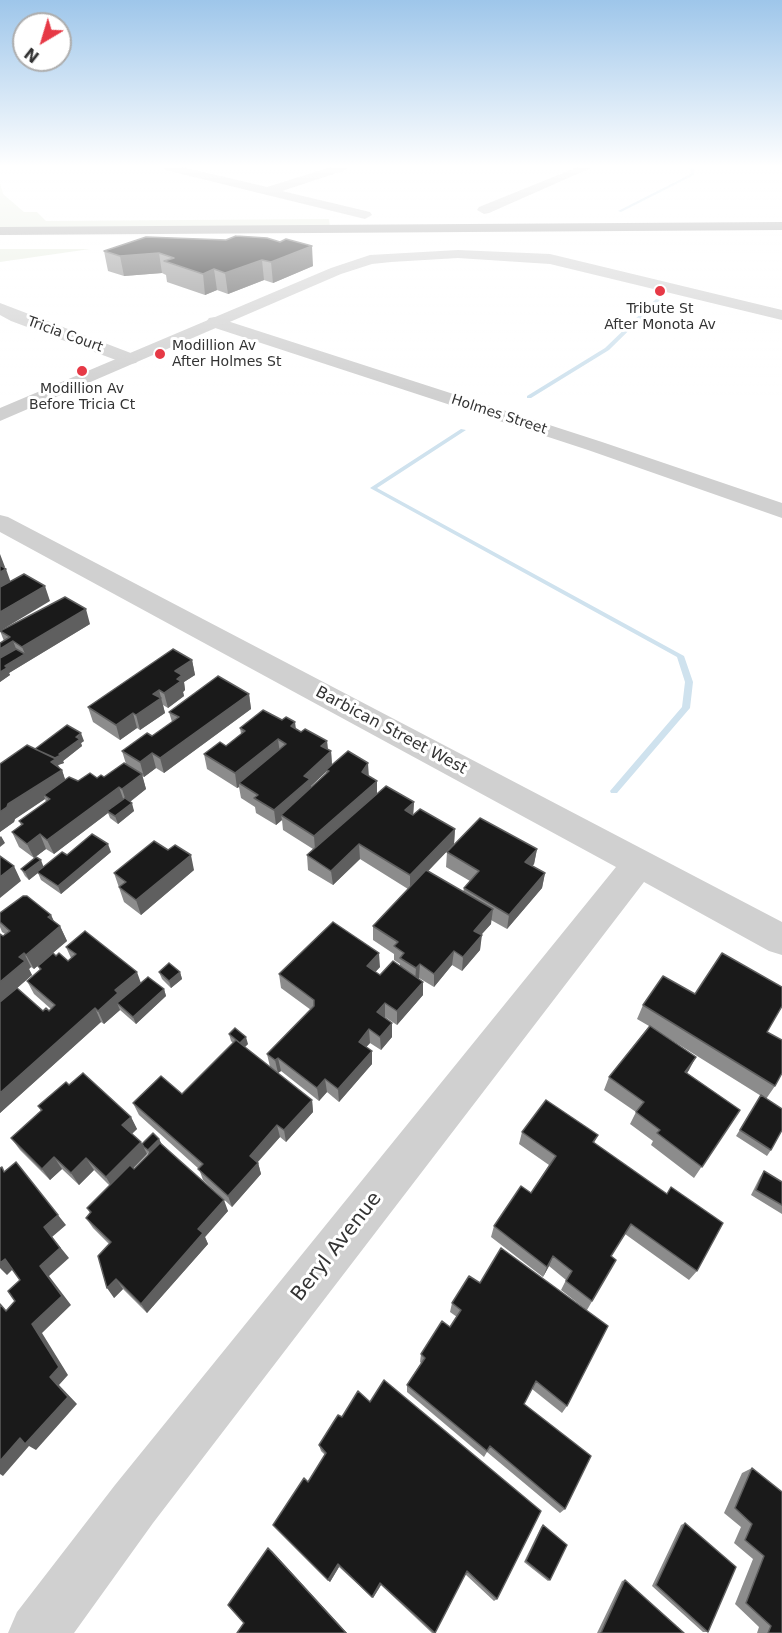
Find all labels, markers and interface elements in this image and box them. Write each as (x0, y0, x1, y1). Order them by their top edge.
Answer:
north arrow (12, 12, 72, 72)
text: N (21, 43, 43, 67)
marker: Tribute St After Monota Av (653, 284, 667, 298)
place label: Tribute St After Monota Av (604, 301, 716, 334)
street label: Tricia Court (25, 314, 105, 356)
place label: Modillion Av After Holmes St (172, 338, 281, 370)
marker: Modillion Av After Holmes St (153, 347, 167, 361)
marker: Modillion Av Before Tricia Ct (75, 364, 89, 378)
place label: Modillion Av Before Tricia Ct (29, 381, 135, 413)
street label: Holmes Street (449, 392, 549, 438)
street label: Barbican Street West (312, 683, 470, 779)
street label: Beryl Avenue (287, 1187, 387, 1307)

